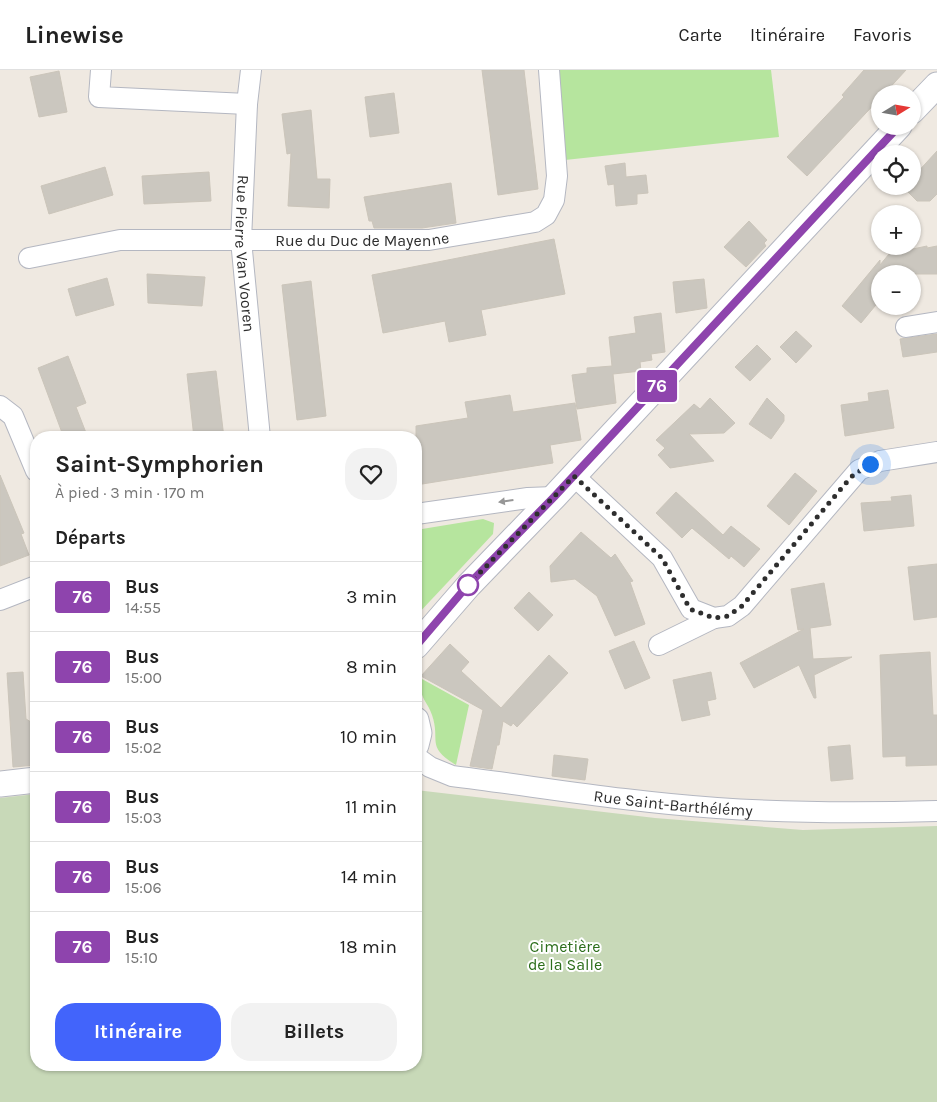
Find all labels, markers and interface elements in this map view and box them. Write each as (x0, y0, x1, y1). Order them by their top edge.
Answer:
text: Linewise (25, 21, 124, 49)
text: Carte (679, 24, 722, 46)
text: Itinéraire (750, 24, 825, 46)
text: Favoris (853, 24, 912, 46)
north arrow (871, 85, 921, 135)
map controls (871, 85, 921, 315)
button: locate (871, 145, 921, 195)
street label: Rue Pierre Van Vooren (232, 175, 259, 333)
button: + (871, 205, 921, 255)
street label: Rue du Duc de Mayenne (275, 227, 451, 250)
button: − (871, 265, 921, 315)
line badge: 76 (634, 370, 680, 402)
text: 76 (647, 375, 667, 397)
button: heart (345, 448, 397, 500)
text: Saint-Symphorien (55, 450, 264, 478)
your location (858, 452, 883, 477)
text: À pied · 3 min · 170 m (55, 483, 204, 502)
one-way arrow (497, 497, 513, 505)
text: Départs (55, 527, 126, 549)
unlabelled marker (457, 574, 479, 596)
text: Bus (125, 576, 159, 598)
text: 76 (73, 586, 92, 608)
text: 3 min (346, 586, 397, 608)
text: 14:55 (125, 598, 161, 617)
text: Bus (125, 646, 159, 668)
text: 76 (73, 656, 92, 678)
text: 8 min (346, 656, 397, 678)
text: 15:00 (125, 668, 162, 687)
text: Bus (125, 716, 159, 738)
text: 76 (73, 726, 92, 748)
text: 10 min (340, 726, 397, 748)
text: 15:02 (125, 738, 162, 757)
text: Bus (125, 786, 159, 808)
street label: Rue Saint-Barthélémy (593, 786, 754, 820)
text: 76 (73, 796, 92, 818)
text: 11 min (345, 796, 397, 818)
text: 15:03 (125, 808, 162, 827)
text: Bus (125, 856, 159, 878)
text: 76 (73, 866, 92, 888)
text: 14 min (341, 866, 397, 888)
text: 15:06 (125, 878, 162, 897)
text: Bus (125, 926, 159, 948)
text: 76 (73, 936, 92, 958)
text: 18 min (340, 936, 397, 958)
park label: Cimetière de la Salle (528, 937, 602, 974)
text: 15:10 (125, 948, 158, 967)
button: Itinéraire (55, 1003, 221, 1061)
button: Billets (231, 1003, 397, 1061)

